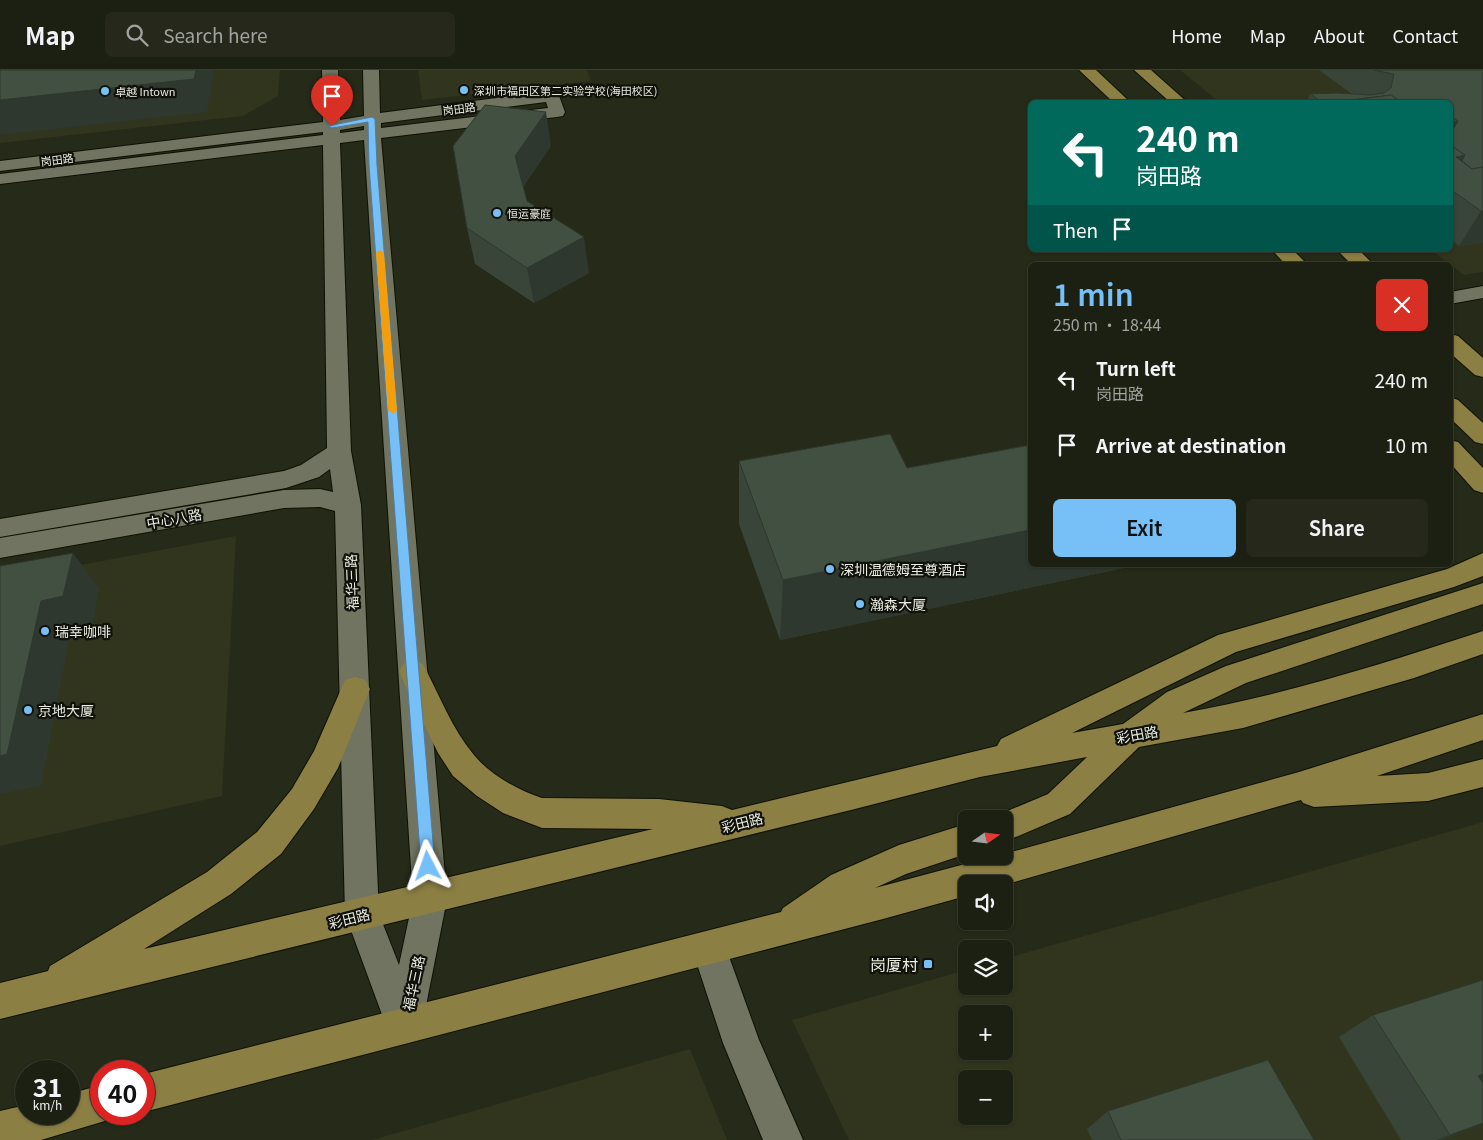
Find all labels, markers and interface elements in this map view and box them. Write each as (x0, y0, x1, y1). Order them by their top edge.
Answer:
search box (105, 12, 455, 57)
text: Map (25, 17, 75, 52)
icon: search (123, 21, 151, 49)
text: Search here (163, 21, 268, 48)
text: Home (1171, 22, 1222, 48)
text: Map (1250, 22, 1286, 48)
text: About (1314, 22, 1364, 48)
text: Contact (1392, 22, 1458, 48)
pin (311, 75, 353, 126)
icon: arrive (318, 82, 346, 110)
place label: 深圳市福田区第二实验学校(海田校区) (474, 82, 657, 98)
place label: 卓越 Intown (115, 83, 175, 99)
marker: 深圳市福田区第二实验学校(海田校区) (458, 84, 470, 96)
marker: 卓越 Intown (99, 85, 111, 97)
street label: 岗田路 (442, 98, 476, 118)
text: 240 m (1136, 111, 1240, 162)
icon: left (1053, 120, 1118, 185)
street label: 岗田路 (40, 149, 74, 169)
text: 岗田路 (1136, 158, 1202, 190)
place label: 恒运豪庭 (507, 205, 551, 221)
marker: 恒运豪庭 (491, 207, 503, 219)
icon: arrive (1108, 215, 1136, 243)
text: Then (1053, 216, 1098, 243)
text: 1 min (1053, 271, 1134, 315)
button: close (1376, 279, 1428, 331)
text: 250 m · 18:44 (1053, 312, 1161, 336)
text: Turn left (1096, 354, 1176, 381)
icon: left (1053, 366, 1081, 394)
text: 240 m (1375, 366, 1428, 393)
text: 岗田路 (1096, 381, 1144, 405)
icon: arrive (1053, 431, 1081, 459)
text: Arrive at destination (1096, 431, 1286, 458)
text: 10 m (1385, 431, 1428, 458)
button: Exit (1053, 499, 1236, 557)
button: Share (1246, 499, 1428, 557)
street label: 中心八路 (145, 503, 203, 533)
street label: 福华三路 (340, 554, 362, 610)
place label: 深圳温德姆至尊酒店 (840, 559, 966, 579)
marker: 深圳温德姆至尊酒店 (824, 563, 836, 575)
place label: 瀚森大厦 (870, 594, 926, 614)
marker: 瀚森大厦 (854, 598, 866, 610)
place label: 瑞幸咖啡 (55, 621, 111, 641)
marker: 瑞幸咖啡 (39, 625, 51, 637)
place label: 京地大厦 (38, 700, 94, 720)
marker: 京地大厦 (22, 704, 34, 716)
street label: 彩田路 (1115, 721, 1159, 747)
street label: 彩田路 (719, 807, 765, 837)
north arrow (958, 810, 1012, 865)
map controls (958, 810, 1013, 1125)
position arrow (401, 839, 453, 891)
button: sound (958, 875, 1013, 930)
street label: 彩田路 (326, 903, 372, 933)
button: layers (958, 940, 1013, 995)
place label: 岗厦村 (870, 952, 918, 976)
street label: 福华三路 (397, 954, 429, 1012)
marker: 岗厦村 (922, 958, 934, 970)
button: + (958, 1005, 1013, 1060)
speed limit sign: 40 (90, 1060, 155, 1125)
text: 31 (33, 1068, 62, 1104)
button: − (958, 1070, 1013, 1125)
text: km/h (33, 1096, 62, 1113)

